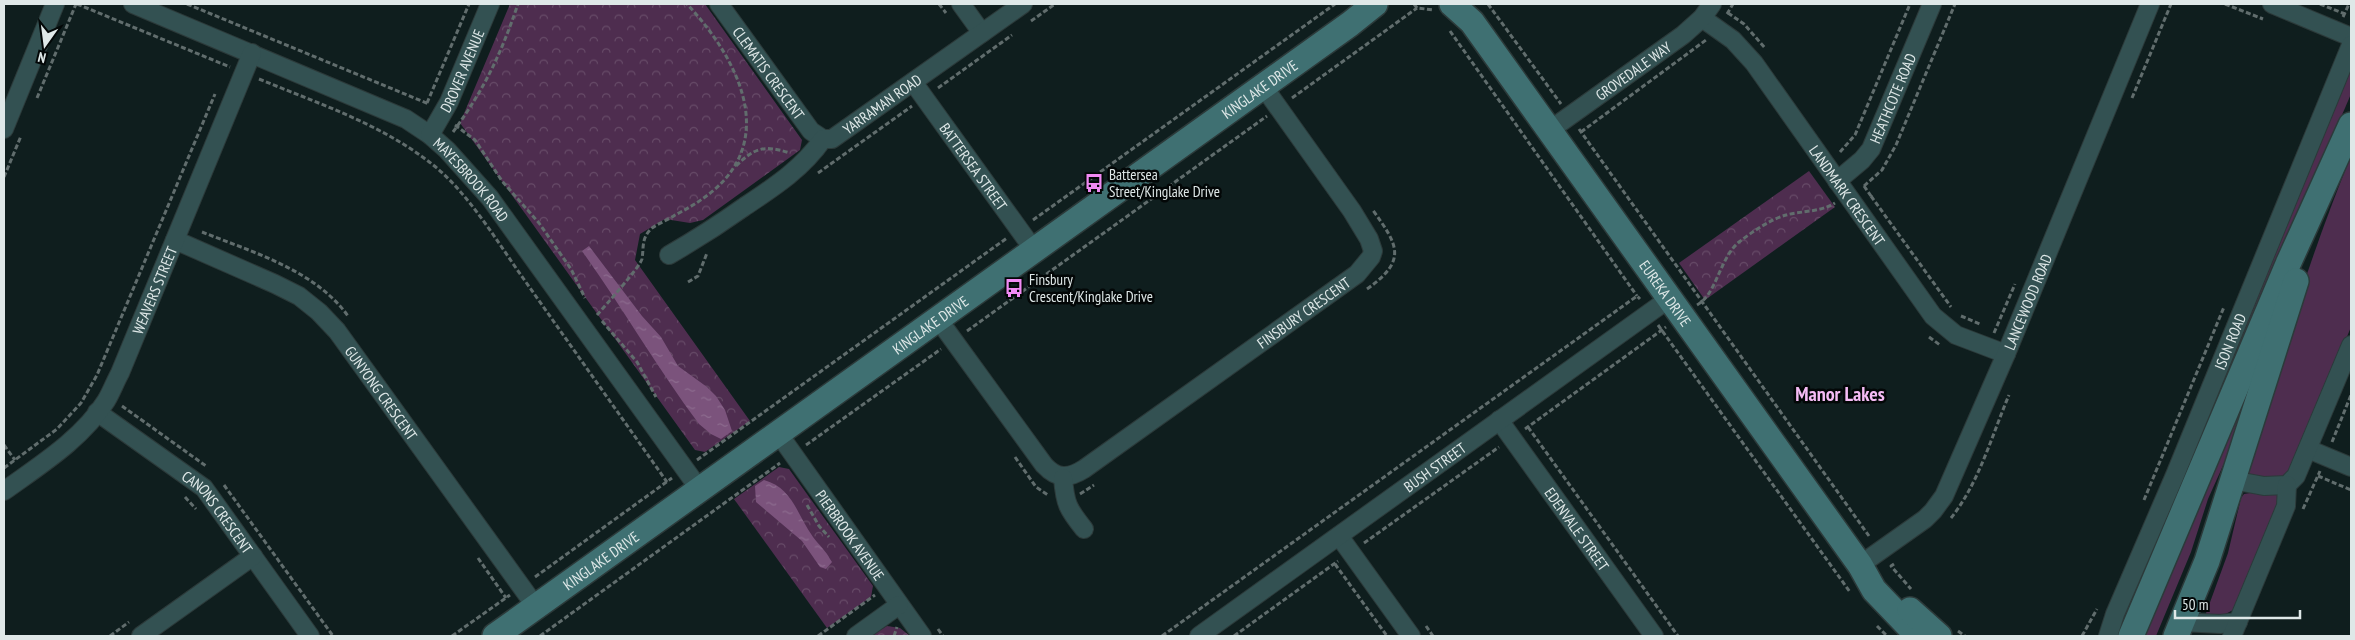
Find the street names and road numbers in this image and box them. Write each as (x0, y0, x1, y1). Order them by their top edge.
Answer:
street label: CLEMATIS CRESCENT (729, 23, 809, 123)
street label: DROVER AVENUE (436, 26, 488, 116)
street label: GROVEDALE WAY (1591, 37, 1675, 104)
street label: HEATHCOTE ROAD (1865, 50, 1920, 146)
street label: KINGLAKE DRIVE (1218, 55, 1301, 122)
street label: YARRAMAN ROAD (839, 69, 925, 138)
street label: BATTERSEA STREET (936, 119, 1012, 214)
street label: MAYESBROOK ROAD (430, 133, 513, 225)
street label: LANDMARK CRESCENT (1805, 141, 1890, 249)
street label: WEAVERS STREET (128, 243, 181, 337)
street label: LANCEWOOD ROAD (1999, 251, 2056, 352)
street label: EUREKA DRIVE (1636, 256, 1696, 330)
street label: FINSBURY CRESCENT (1253, 272, 1354, 352)
street label: KINGLAKE DRIVE (888, 291, 972, 358)
street label: ISON ROAD (2210, 310, 2250, 372)
street label: GUNYONG CRESCENT (341, 342, 422, 444)
street label: BUSH STREET (1400, 438, 1470, 496)
street label: CANONS CRESCENT (178, 466, 257, 557)
street label: EDENVALE STREET (1541, 483, 1614, 574)
street label: PIERBROOK AVENUE (812, 486, 889, 584)
street label: KINGLAKE DRIVE (559, 527, 642, 594)

